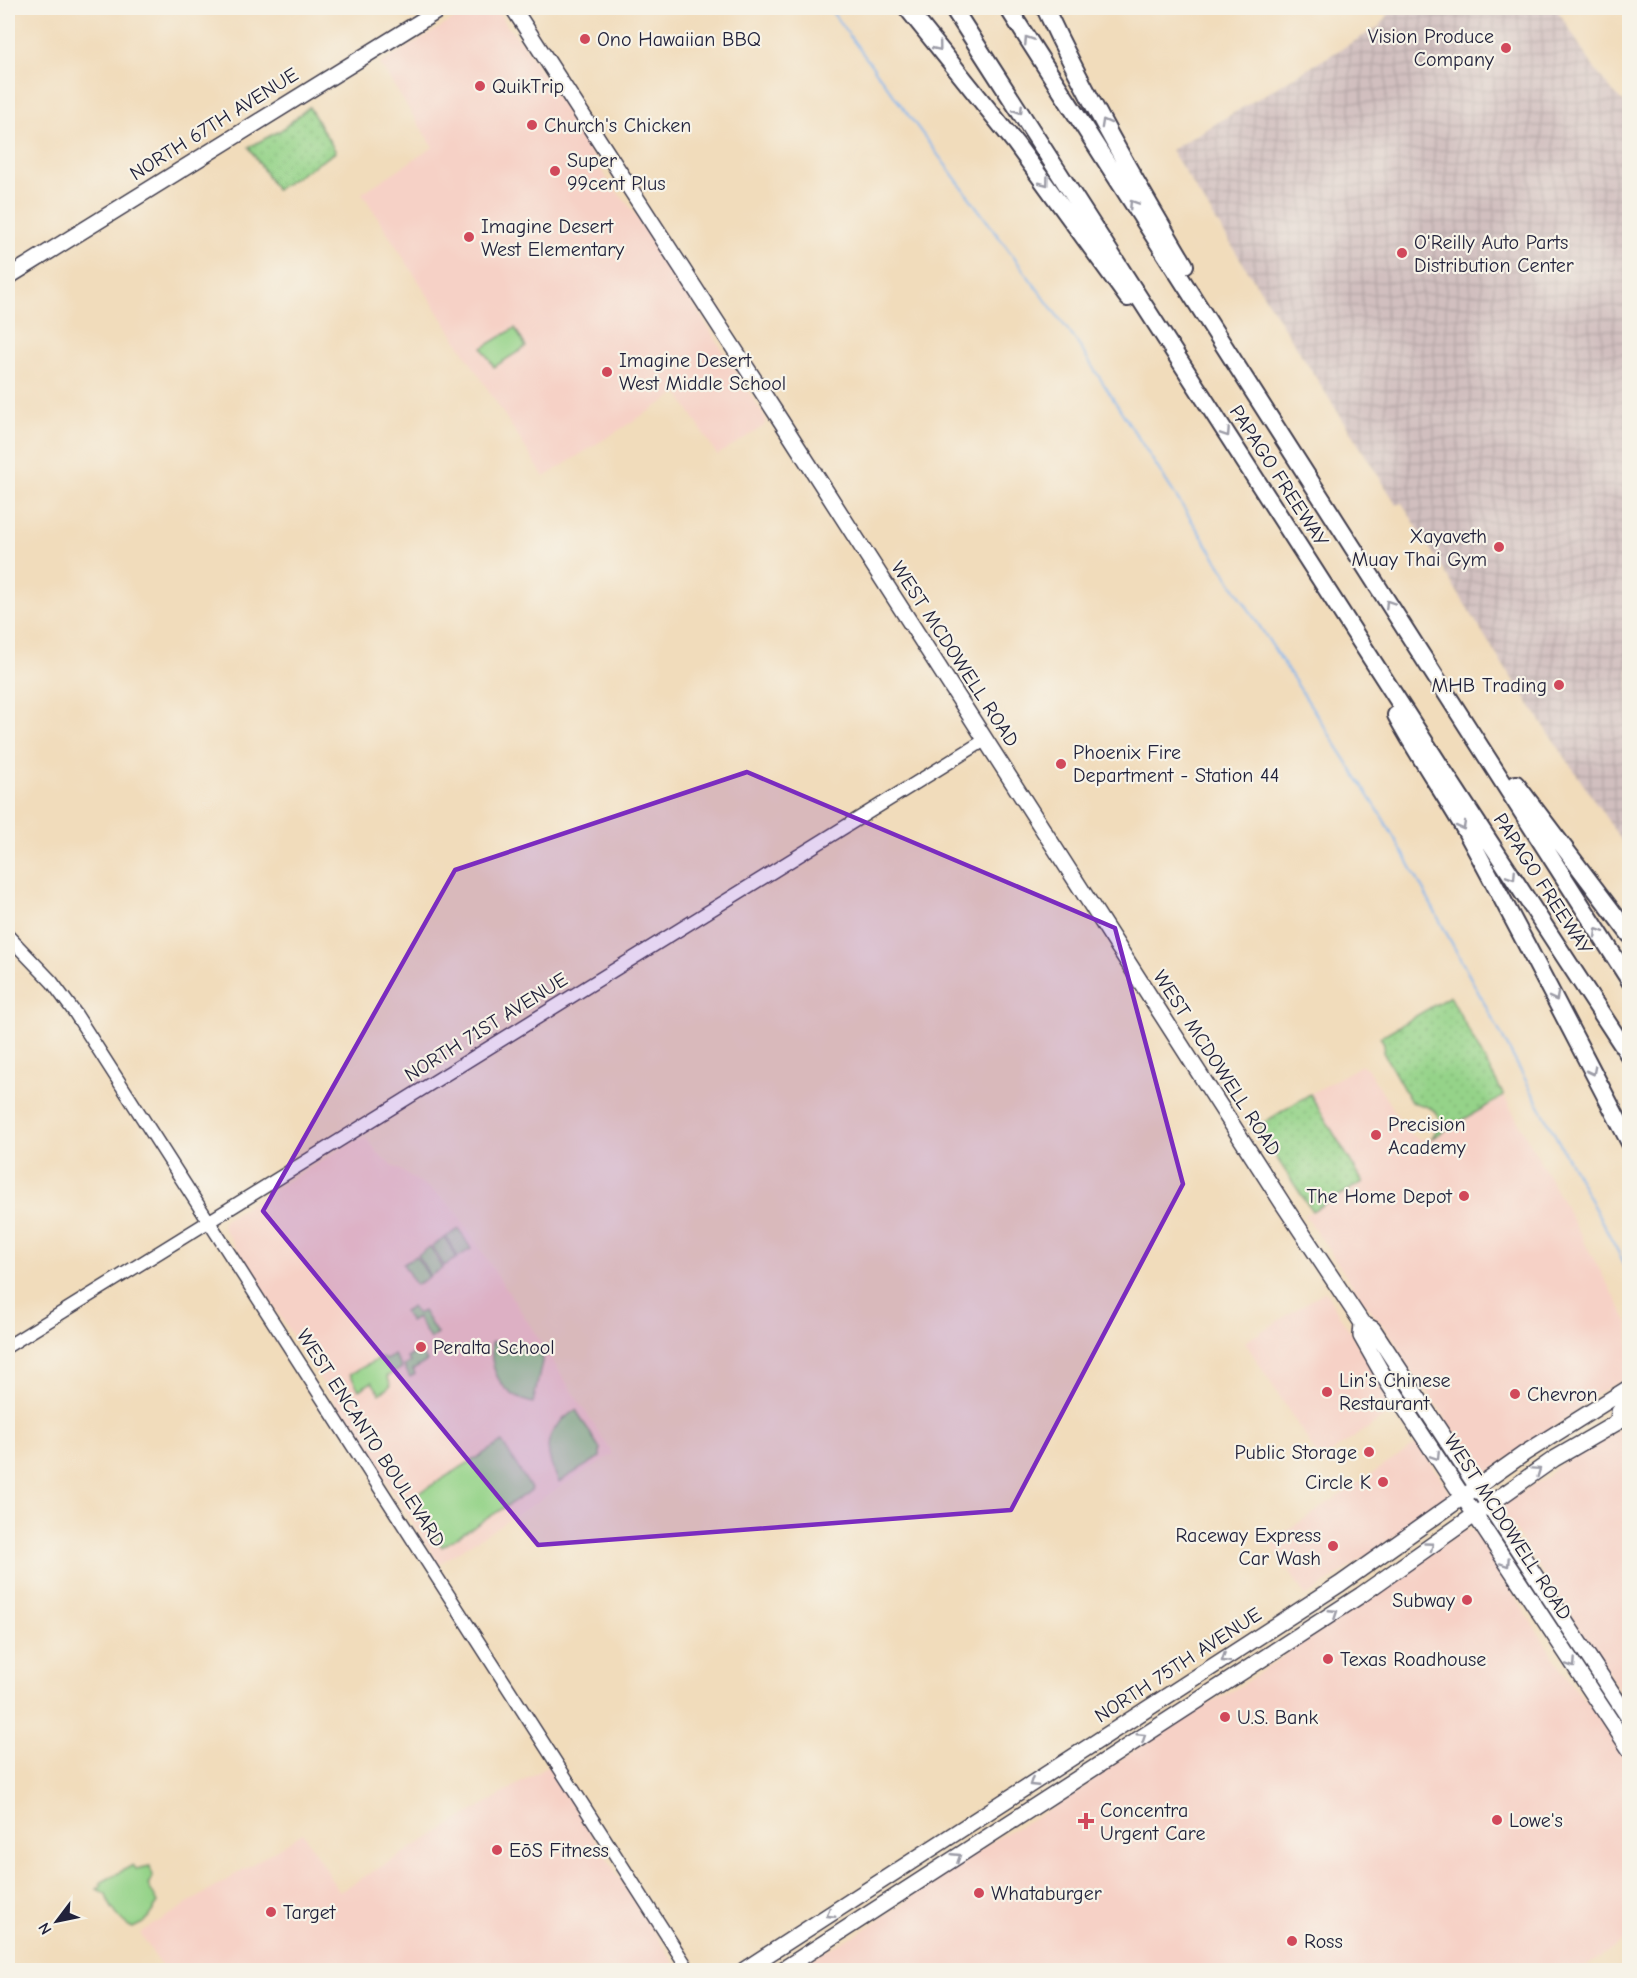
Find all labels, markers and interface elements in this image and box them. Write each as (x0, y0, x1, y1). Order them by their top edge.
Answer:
place label: Vision Produce Company (1368, 25, 1494, 71)
place label: Ono Hawaiian BBQ (597, 28, 761, 51)
marker: Ono Hawaiian BBQ (578, 32, 592, 46)
one-way arrow (1025, 35, 1036, 46)
one-way arrow (931, 40, 942, 51)
marker: Vision Produce Company (1499, 41, 1513, 55)
street label: NORTH 67TH AVENUE (126, 63, 302, 185)
place label: QuikTrip (492, 75, 564, 98)
marker: QuikTrip (473, 79, 487, 93)
one-way arrow (1011, 104, 1023, 114)
place label: Church's Chicken (544, 114, 691, 137)
marker: Church's Chicken (525, 118, 539, 132)
one-way arrow (1101, 119, 1112, 129)
place label: Super 99cent Plus (567, 149, 665, 195)
marker: Super 99cent Plus (548, 164, 562, 178)
one-way arrow (1037, 176, 1048, 187)
one-way arrow (1129, 200, 1140, 211)
place label: Imagine Desert West Elementary (481, 215, 624, 261)
marker: Imagine Desert West Elementary (462, 230, 476, 244)
place label: O'Reilly Auto Parts Distribution Center (1414, 231, 1574, 277)
marker: O'Reilly Auto Parts Distribution Center (1395, 246, 1409, 260)
place label: Imagine Desert West Middle School (619, 349, 786, 395)
marker: Imagine Desert West Middle School (600, 365, 614, 379)
street label: PAPAGO FREEWAY (1225, 401, 1333, 551)
one-way arrow (1219, 427, 1231, 437)
place label: Xayaveth Muay Thai Gym (1352, 525, 1487, 571)
marker: Xayaveth Muay Thai Gym (1492, 540, 1506, 554)
street label: WEST MCDOWELL ROAD (886, 557, 1024, 751)
one-way arrow (1385, 599, 1396, 610)
place label: MHB Trading (1432, 674, 1547, 697)
marker: MHB Trading (1552, 678, 1566, 692)
place label: Phoenix Fire Department - Station 44 (1073, 741, 1279, 787)
marker: Phoenix Fire Department - Station 44 (1054, 757, 1068, 771)
street label: PAPAGO FREEWAY (1489, 809, 1597, 959)
one-way arrow (1455, 820, 1467, 830)
one-way arrow (1505, 869, 1516, 880)
one-way arrow (1594, 928, 1605, 939)
street label: WEST MCDOWELL ROAD (1148, 966, 1286, 1160)
street label: NORTH 71ST AVENUE (400, 968, 572, 1086)
one-way arrow (1548, 991, 1559, 1002)
one-way arrow (1585, 1064, 1597, 1075)
place label: Precision Academy (1388, 1113, 1466, 1159)
marker: Precision Academy (1369, 1128, 1383, 1142)
place label: The Home Depot (1307, 1185, 1453, 1208)
marker: The Home Depot (1457, 1189, 1471, 1203)
street label: WEST ENCANTO BOULEVARD (292, 1325, 450, 1551)
place label: Peralta School (433, 1336, 555, 1359)
marker: Peralta School (414, 1340, 428, 1354)
place label: Lin's Chinese Restaurant (1339, 1369, 1450, 1415)
place label: Chevron (1527, 1383, 1598, 1406)
marker: Lin's Chinese Restaurant (1320, 1385, 1334, 1399)
marker: Chevron (1508, 1387, 1522, 1401)
street label: WEST MCDOWELL ROAD (1439, 1430, 1577, 1624)
place label: Public Storage (1234, 1441, 1357, 1464)
marker: Public Storage (1362, 1445, 1376, 1459)
one-way arrow (1429, 1449, 1440, 1460)
one-way arrow (1530, 1467, 1541, 1478)
place label: Circle K (1305, 1471, 1371, 1494)
marker: Circle K (1376, 1475, 1390, 1489)
place label: Raceway Express Car Wash (1175, 1524, 1321, 1570)
marker: Raceway Express Car Wash (1326, 1539, 1340, 1553)
one-way arrow (1423, 1542, 1434, 1553)
one-way arrow (1499, 1556, 1510, 1567)
place label: Subway (1392, 1589, 1455, 1612)
marker: Subway (1460, 1593, 1474, 1607)
street label: NORTH 75TH AVENUE (1090, 1603, 1266, 1727)
one-way arrow (1328, 1608, 1338, 1620)
place label: Texas Roadhouse (1340, 1648, 1486, 1671)
one-way arrow (1221, 1652, 1232, 1663)
marker: Texas Roadhouse (1321, 1652, 1335, 1666)
one-way arrow (1565, 1657, 1576, 1668)
place label: U.S. Bank (1237, 1706, 1318, 1729)
marker: U.S. Bank (1218, 1710, 1232, 1724)
one-way arrow (1136, 1733, 1146, 1745)
one-way arrow (1029, 1776, 1040, 1787)
place label: Concentra Urgent Care (1100, 1799, 1205, 1845)
place label: Lowe's (1509, 1809, 1563, 1832)
marker: Concentra Urgent Care (1077, 1812, 1095, 1830)
marker: Lowe's (1490, 1813, 1504, 1827)
place label: EōS Fitness (509, 1839, 609, 1862)
marker: EōS Fitness (490, 1843, 504, 1857)
one-way arrow (951, 1852, 961, 1864)
place label: Whataburger (991, 1882, 1102, 1905)
marker: Whataburger (972, 1886, 986, 1900)
north arrow (27, 1891, 87, 1951)
place label: Target (283, 1901, 337, 1924)
marker: Target (264, 1905, 278, 1919)
one-way arrow (826, 1907, 836, 1919)
text: N (35, 1919, 56, 1938)
place label: Ross (1304, 1930, 1343, 1953)
marker: Ross (1285, 1934, 1299, 1948)

